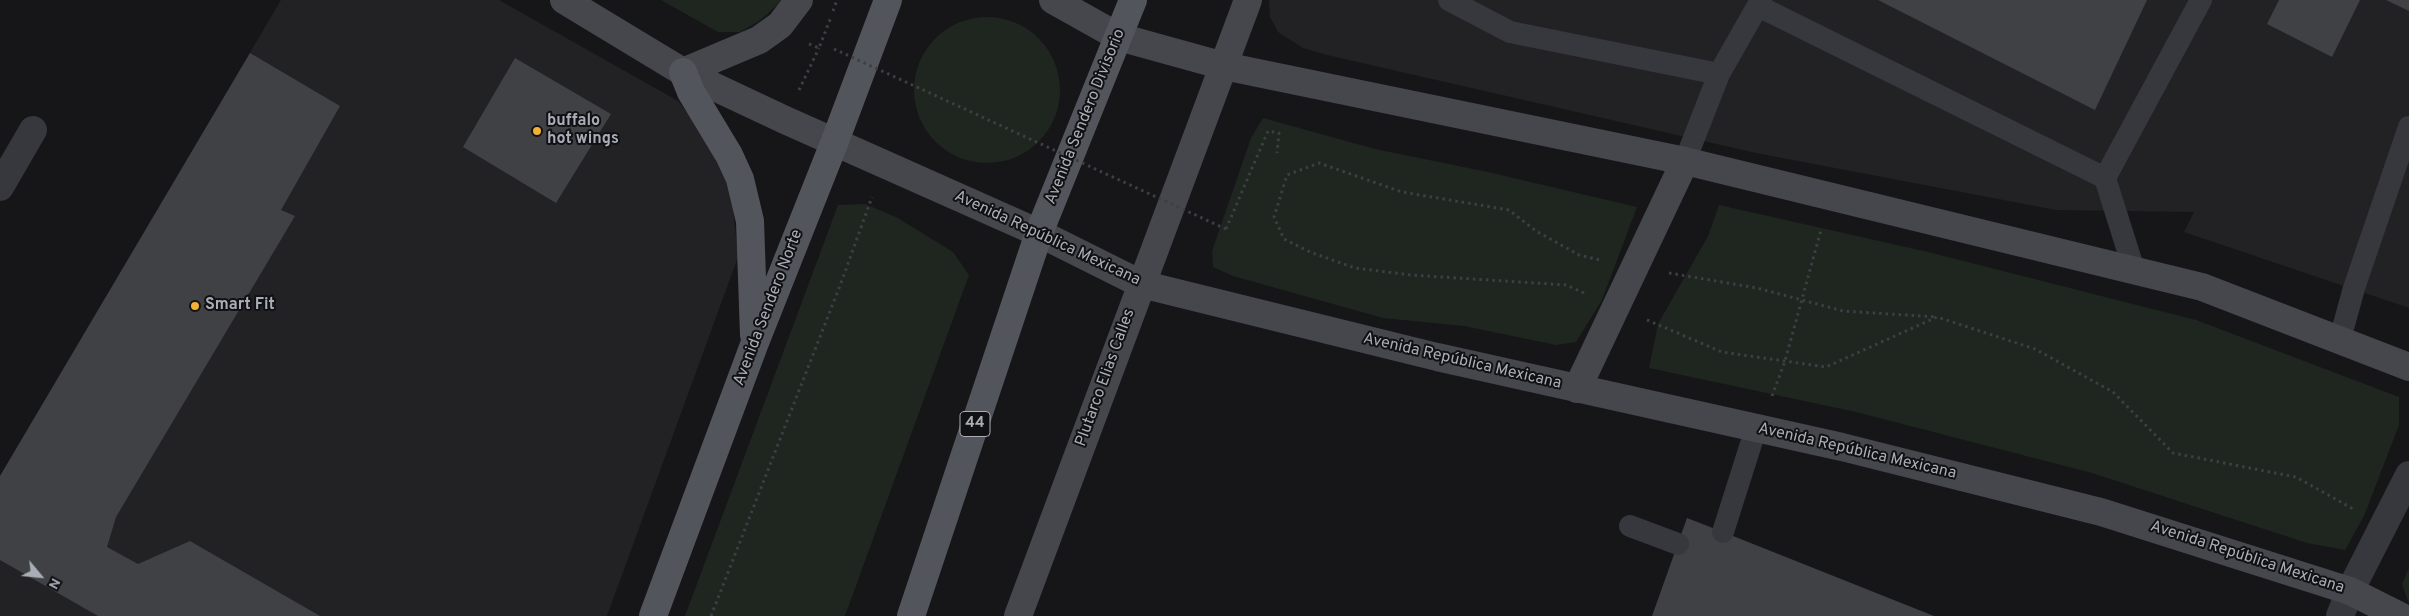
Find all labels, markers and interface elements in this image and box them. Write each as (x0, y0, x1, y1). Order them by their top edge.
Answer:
street label: Avenida Sendero Divisorio (1042, 27, 1130, 207)
place label: buffalo hot wings (547, 112, 619, 150)
marker: buffalo hot wings (531, 125, 543, 137)
street label: Avenida República Mexicana (951, 187, 1143, 291)
street label: Avenida Sendero Norte (730, 227, 808, 389)
place label: Smart Fit (205, 296, 275, 316)
marker: Smart Fit (189, 300, 201, 312)
street label: Plutarco Elias Calles (1072, 307, 1140, 449)
street label: Avenida República Mexicana (1361, 330, 1563, 394)
road number: 44 (960, 412, 990, 436)
street label: Avenida República Mexicana (1756, 420, 1958, 484)
street label: Avenida República Mexicana (2148, 518, 2346, 598)
north arrow (15, 551, 65, 601)
text: N (44, 575, 64, 592)

